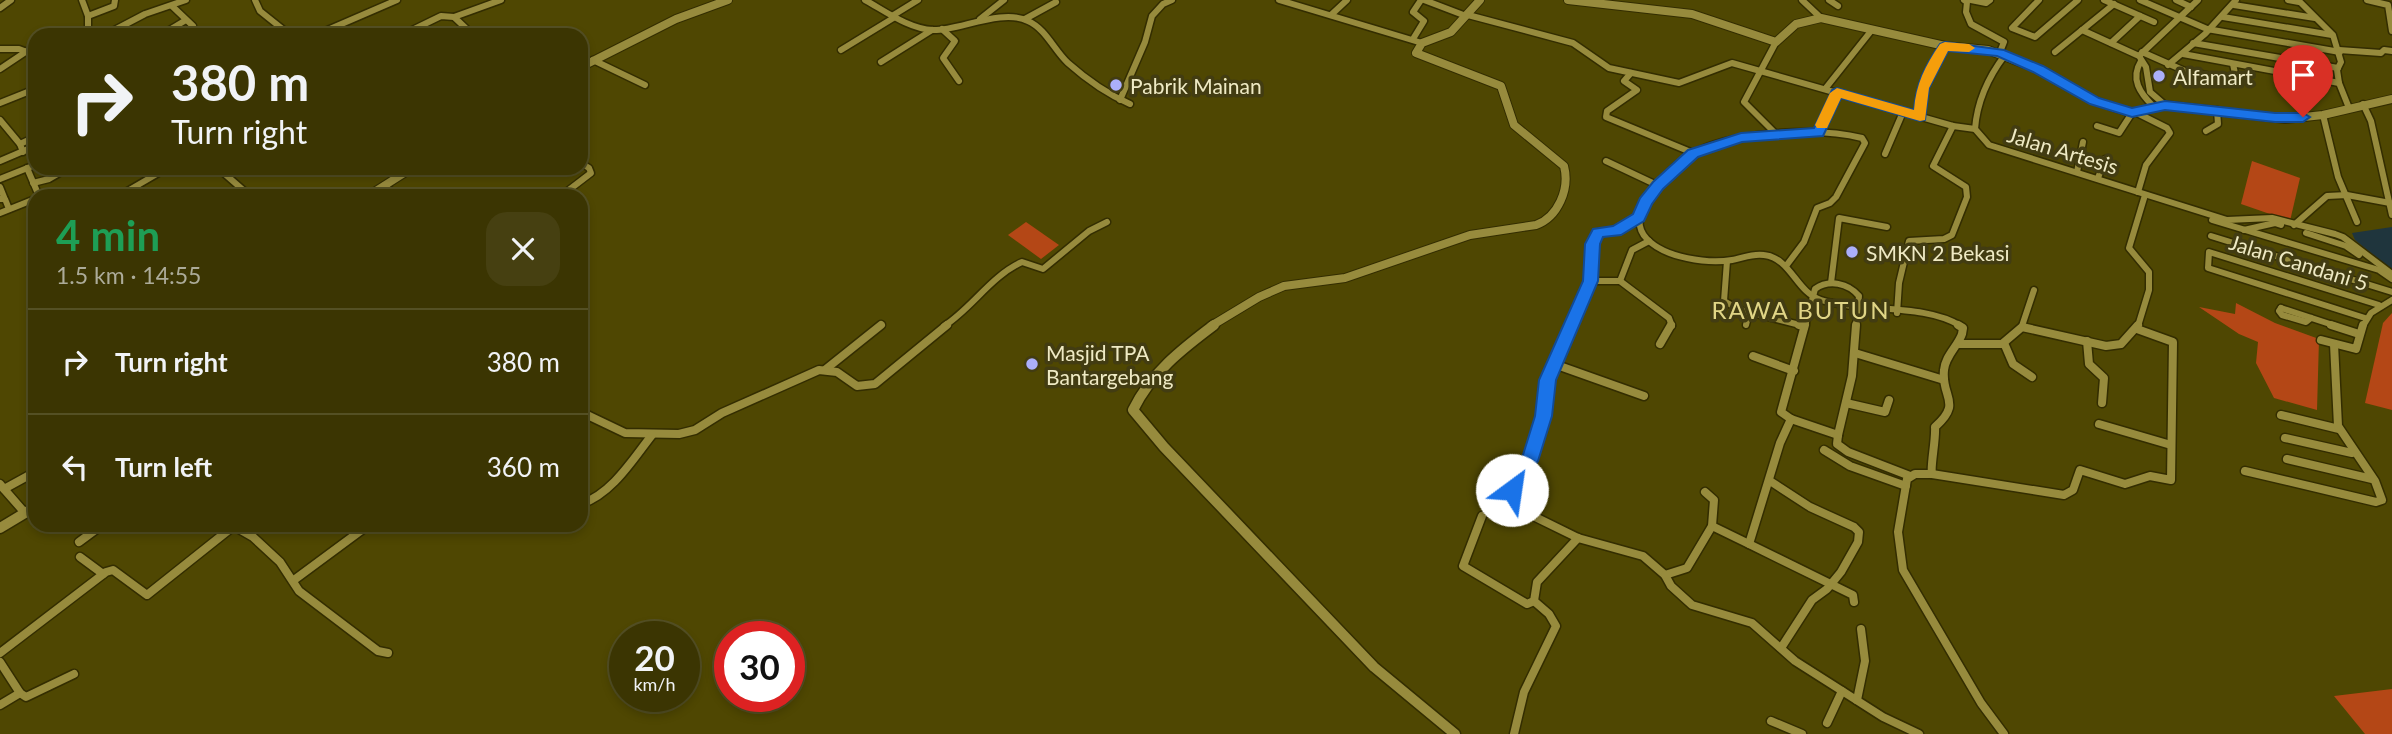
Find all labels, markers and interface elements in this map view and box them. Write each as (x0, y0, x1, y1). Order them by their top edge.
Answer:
pin (2273, 45, 2333, 117)
text: 380 m (171, 53, 309, 111)
icon: right (56, 56, 147, 147)
icon: arrive (2284, 56, 2322, 94)
place label: Alfamart (2173, 64, 2253, 89)
marker: Alfamart (2151, 68, 2167, 84)
place label: Pabrik Mainan (1130, 73, 1262, 98)
marker: Pabrik Mainan (1108, 77, 1124, 93)
text: Turn right (171, 112, 307, 151)
street label: Jalan Artesis (2005, 121, 2121, 179)
text: 4 min (56, 210, 160, 260)
button: close (486, 212, 560, 286)
street label: Jalan Candani 5 (2226, 229, 2372, 295)
place label: SMKN 2 Bekasi (1866, 240, 2010, 265)
marker: SMKN 2 Bekasi (1844, 244, 1860, 260)
text: 1.5 km · 14:55 (56, 261, 201, 289)
district label: RAWA BUTUN (1712, 295, 1890, 324)
place label: Masjid TPA Bantargebang (1046, 340, 1174, 389)
icon: right (56, 343, 94, 381)
text: Turn right (115, 346, 228, 378)
text: 380 m (487, 346, 560, 378)
marker: Masjid TPA Bantargebang (1024, 356, 1040, 372)
icon: left (56, 448, 94, 486)
text: Turn left (115, 451, 212, 483)
text: 360 m (487, 451, 560, 483)
position arrow (1475, 453, 1549, 527)
speed limit sign: 30 (714, 621, 805, 712)
text: 20 (634, 636, 675, 678)
text: km/h (633, 673, 676, 695)

